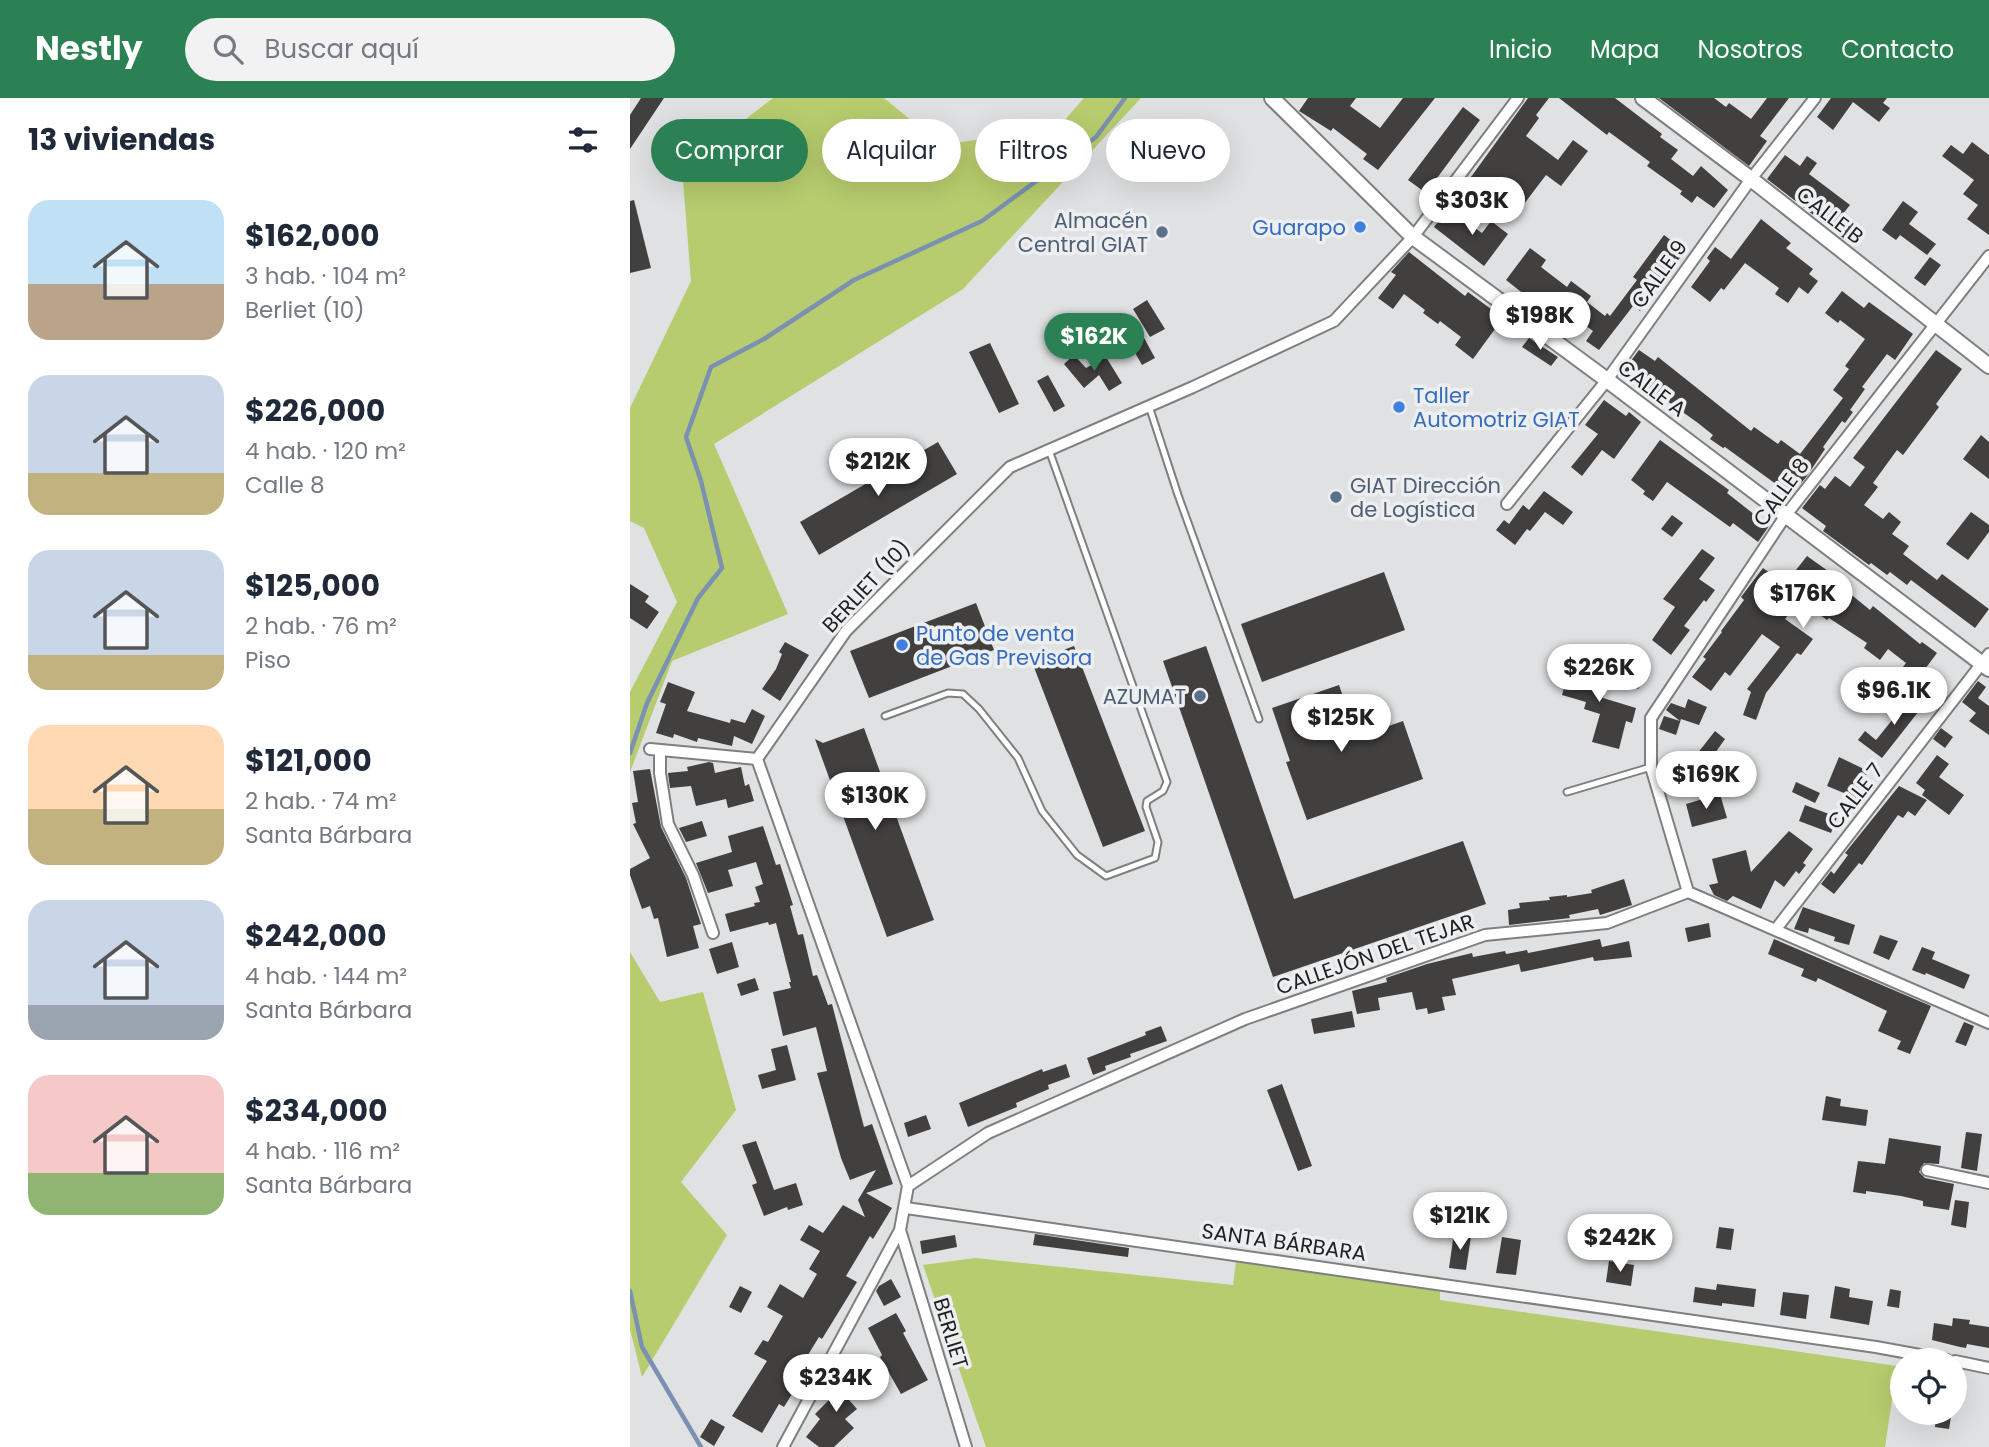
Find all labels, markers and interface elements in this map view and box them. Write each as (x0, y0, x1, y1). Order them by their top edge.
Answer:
search box (185, 18, 675, 81)
text: Nestly (35, 25, 143, 72)
icon: search (209, 30, 247, 68)
text: Buscar aquí (265, 31, 419, 67)
text: Inicio (1489, 33, 1552, 66)
text: Mapa (1590, 33, 1659, 66)
text: Nosotros (1697, 33, 1803, 66)
text: Contacto (1841, 33, 1954, 66)
text: 13 viviendas (28, 118, 215, 161)
chip: Comprar (651, 119, 808, 182)
chip: Alquilar (822, 119, 961, 182)
chip: Filtros (975, 119, 1092, 182)
chip: Nuevo (1106, 119, 1230, 182)
icon: filters (564, 121, 602, 159)
pin: $303K (1423, 178, 1521, 237)
street label: CALLE B (1790, 180, 1870, 250)
text: $303K (1435, 184, 1509, 216)
place label: Almacén Central GIAT (1018, 206, 1148, 259)
place label: Guarapo (1252, 213, 1346, 242)
text: $162,000 (245, 214, 380, 257)
marker: Guarapo (1352, 219, 1368, 235)
marker: Almacén Central GIAT (1154, 224, 1170, 240)
icon: home (84, 228, 168, 312)
street label: CALLE 9 (1624, 234, 1694, 314)
text: 3 hab. · 104 m² (245, 260, 406, 292)
pin: $198K (1491, 292, 1589, 352)
text: Berliet (10) (245, 294, 365, 326)
text: $198K (1506, 299, 1574, 331)
pin: $162K (1045, 314, 1143, 373)
text: $162K (1060, 320, 1128, 352)
street label: CALLE A (1612, 353, 1692, 423)
place label: Taller Automotriz GIAT (1413, 381, 1580, 434)
text: $226,000 (245, 389, 385, 432)
marker: Taller Automotriz GIAT (1391, 399, 1407, 415)
icon: home (84, 403, 168, 487)
text: 4 hab. · 120 m² (245, 435, 406, 467)
pin: $212K (829, 438, 927, 498)
text: $212K (845, 445, 911, 477)
street label: CALLE 8 (1746, 452, 1816, 532)
text: Calle 8 (245, 469, 325, 501)
place label: GIAT Dirección de Logística (1350, 471, 1501, 524)
marker: GIAT Dirección de Logística (1328, 489, 1344, 505)
street label: BERLIET (10) (815, 533, 917, 639)
text: $125,000 (245, 564, 380, 607)
pin: $176K (1754, 570, 1852, 630)
text: $176K (1770, 577, 1836, 609)
icon: home (84, 578, 168, 662)
text: 2 hab. · 76 m² (245, 610, 397, 642)
place label: Punto de venta de Gas Previsora (916, 619, 1092, 672)
marker: Punto de venta de Gas Previsora (894, 637, 910, 653)
text: Piso (245, 644, 291, 676)
pin: $226K (1550, 644, 1648, 704)
text: $226K (1563, 651, 1635, 683)
pin: $96.1K (1837, 668, 1951, 727)
text: $96.1K (1856, 674, 1932, 706)
place label: AZUMAT (1103, 682, 1186, 711)
marker: AZUMAT (1192, 688, 1208, 704)
pin: $125K (1292, 694, 1390, 754)
text: $125K (1307, 701, 1375, 733)
text: $121,000 (245, 739, 372, 782)
pin: $169K (1657, 752, 1755, 811)
icon: home (84, 753, 168, 837)
street label: CALLE 7 (1820, 757, 1890, 835)
text: $169K (1672, 758, 1740, 790)
pin: $130K (826, 772, 924, 832)
text: $130K (841, 779, 909, 811)
text: 2 hab. · 74 m² (245, 785, 397, 817)
text: Santa Bárbara (245, 819, 412, 851)
street label: CALLEJÓN DEL TEJAR (1272, 906, 1478, 1002)
text: $242,000 (245, 914, 387, 957)
icon: home (84, 928, 168, 1012)
text: 4 hab. · 144 m² (245, 960, 407, 992)
text: Santa Bárbara (245, 994, 412, 1026)
text: $234,000 (245, 1089, 388, 1132)
icon: home (84, 1103, 168, 1187)
text: 4 hab. · 116 m² (245, 1135, 400, 1167)
text: Santa Bárbara (245, 1169, 412, 1201)
pin: $121K (1411, 1192, 1509, 1252)
text: $121K (1429, 1199, 1491, 1231)
pin: $242K (1571, 1214, 1669, 1274)
street label: SANTA BÁRBARA (1200, 1216, 1368, 1268)
text: $242K (1583, 1221, 1657, 1253)
street label: BERLIET (926, 1294, 976, 1372)
map controls (1890, 1348, 1967, 1425)
button: locate (1890, 1348, 1967, 1425)
pin: $234K (787, 1354, 885, 1414)
text: $234K (799, 1361, 873, 1393)

